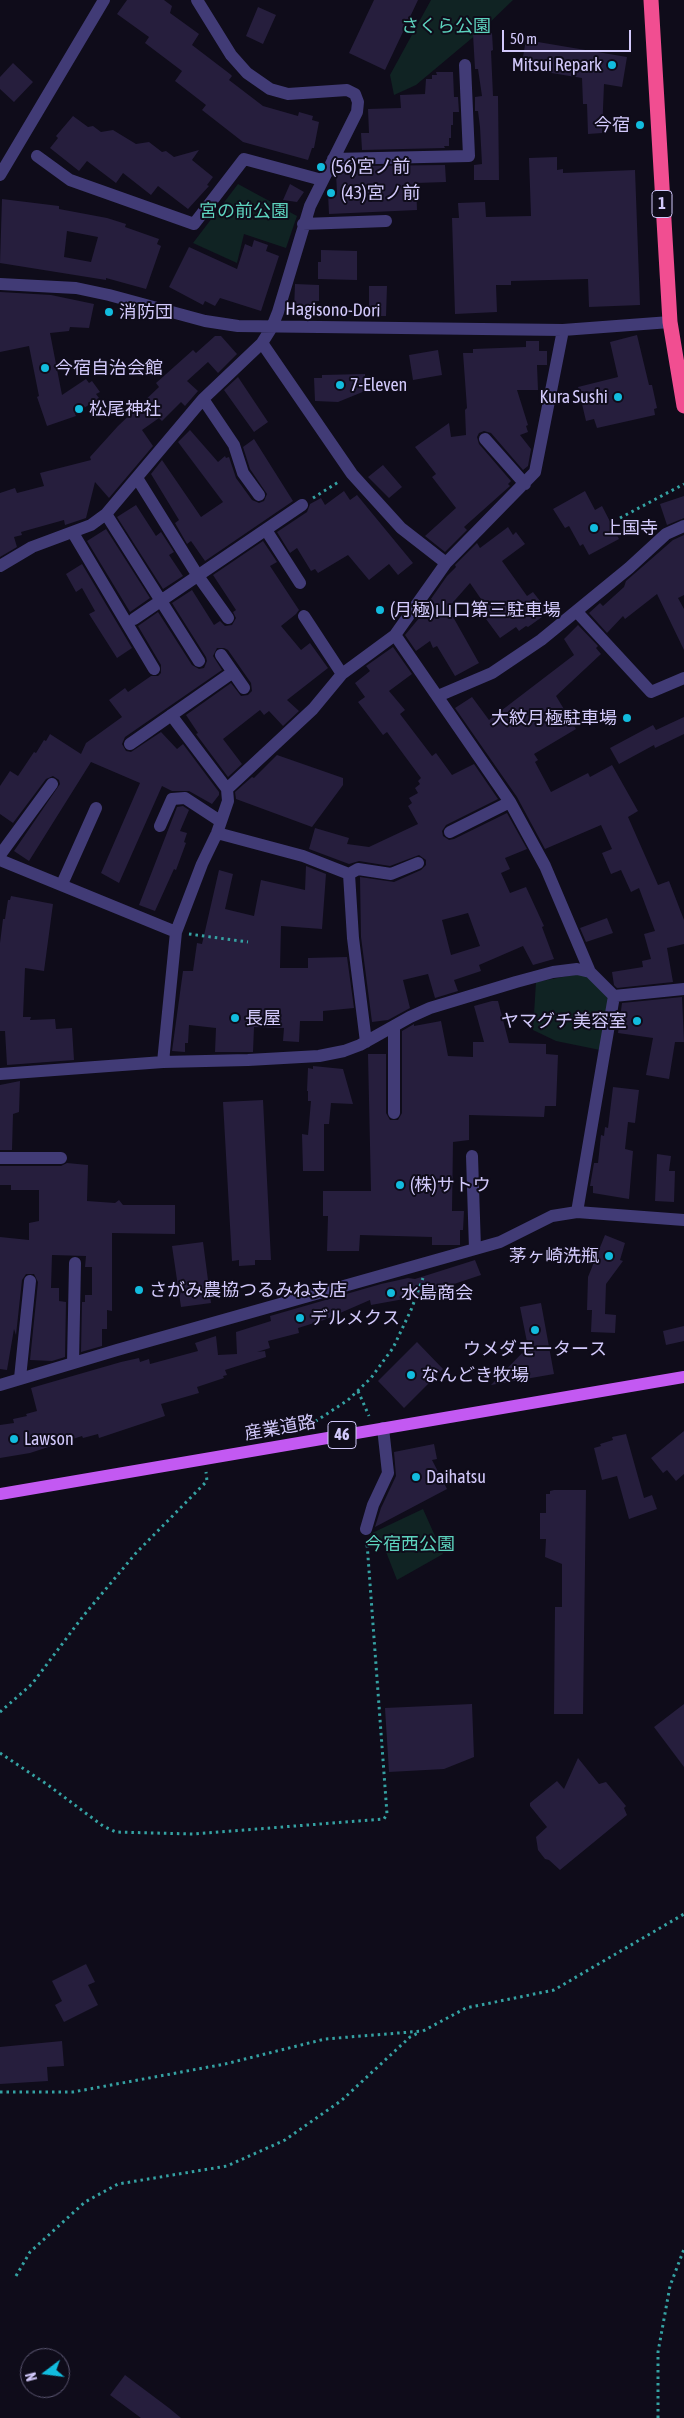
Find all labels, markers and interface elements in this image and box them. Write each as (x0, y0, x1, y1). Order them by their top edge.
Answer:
park label: さくら公園 (401, 15, 491, 37)
scale bar (504, 20, 633, 52)
text: 50 m (510, 30, 537, 47)
place label: Mitsui Repark (512, 54, 602, 76)
marker: Mitsui Repark (606, 59, 618, 71)
place label: 今宿 (594, 114, 630, 136)
marker: 今宿 (634, 119, 646, 131)
place label: (56)宮ノ前 (331, 156, 411, 178)
marker: (56)宮ノ前 (315, 161, 327, 173)
place label: (43)宮ノ前 (341, 182, 421, 204)
marker: (43)宮ノ前 (325, 187, 337, 199)
road number: 1 (652, 190, 672, 218)
park label: 宮の前公園 (199, 200, 289, 222)
street label: Hagisono-Dori (285, 298, 381, 322)
place label: 消防団 (119, 301, 173, 323)
marker: 消防団 (103, 306, 115, 318)
place label: 今宿自治会館 (55, 357, 163, 379)
marker: 今宿自治会館 (39, 362, 51, 374)
place label: 7-Eleven (350, 374, 407, 396)
marker: 7-Eleven (334, 379, 346, 391)
place label: Kura Sushi (539, 386, 608, 408)
marker: Kura Sushi (612, 391, 624, 403)
place label: 松尾神社 (89, 398, 161, 420)
marker: 松尾神社 (73, 403, 85, 415)
place label: 上国寺 (604, 517, 658, 539)
marker: 上国寺 (588, 522, 600, 534)
place label: (月極)山口第三駐車場 (390, 599, 561, 621)
marker: (月極)山口第三駐車場 (374, 604, 386, 616)
place label: 大紋月極駐車場 (491, 707, 617, 729)
marker: 大紋月極駐車場 (621, 712, 633, 724)
place label: 長屋 (245, 1007, 281, 1029)
place label: ヤマグチ美容室 (501, 1010, 627, 1032)
marker: 長屋 (229, 1012, 241, 1024)
marker: ヤマグチ美容室 (631, 1015, 643, 1027)
place label: (株)サトウ (410, 1174, 491, 1196)
marker: (株)サトウ (394, 1179, 406, 1191)
place label: 茅ヶ崎洗瓶 (509, 1245, 599, 1267)
marker: 茅ヶ崎洗瓶 (603, 1250, 615, 1262)
place label: さがみ農協つるみね支店 (149, 1279, 347, 1301)
place label: 水島商会 (401, 1282, 473, 1304)
marker: さがみ農協つるみね支店 (133, 1284, 145, 1296)
marker: 水島商会 (385, 1287, 397, 1299)
place label: デルメクス (310, 1307, 400, 1329)
marker: デルメクス (294, 1312, 306, 1324)
marker: ウメダモータース (529, 1324, 541, 1336)
place label: ウメダモータース (463, 1338, 607, 1360)
place label: なんどき牧場 (421, 1364, 529, 1386)
marker: なんどき牧場 (405, 1369, 417, 1381)
street label: 産業道路 (243, 1411, 317, 1445)
road number: 46 (328, 1422, 356, 1448)
place label: Lawson (24, 1428, 74, 1450)
marker: Lawson (8, 1433, 20, 1445)
place label: Daihatsu (426, 1466, 486, 1488)
marker: Daihatsu (410, 1471, 422, 1483)
park label: 今宿西公園 (365, 1533, 455, 1555)
north arrow (20, 2348, 70, 2398)
text: N (23, 2371, 40, 2383)

